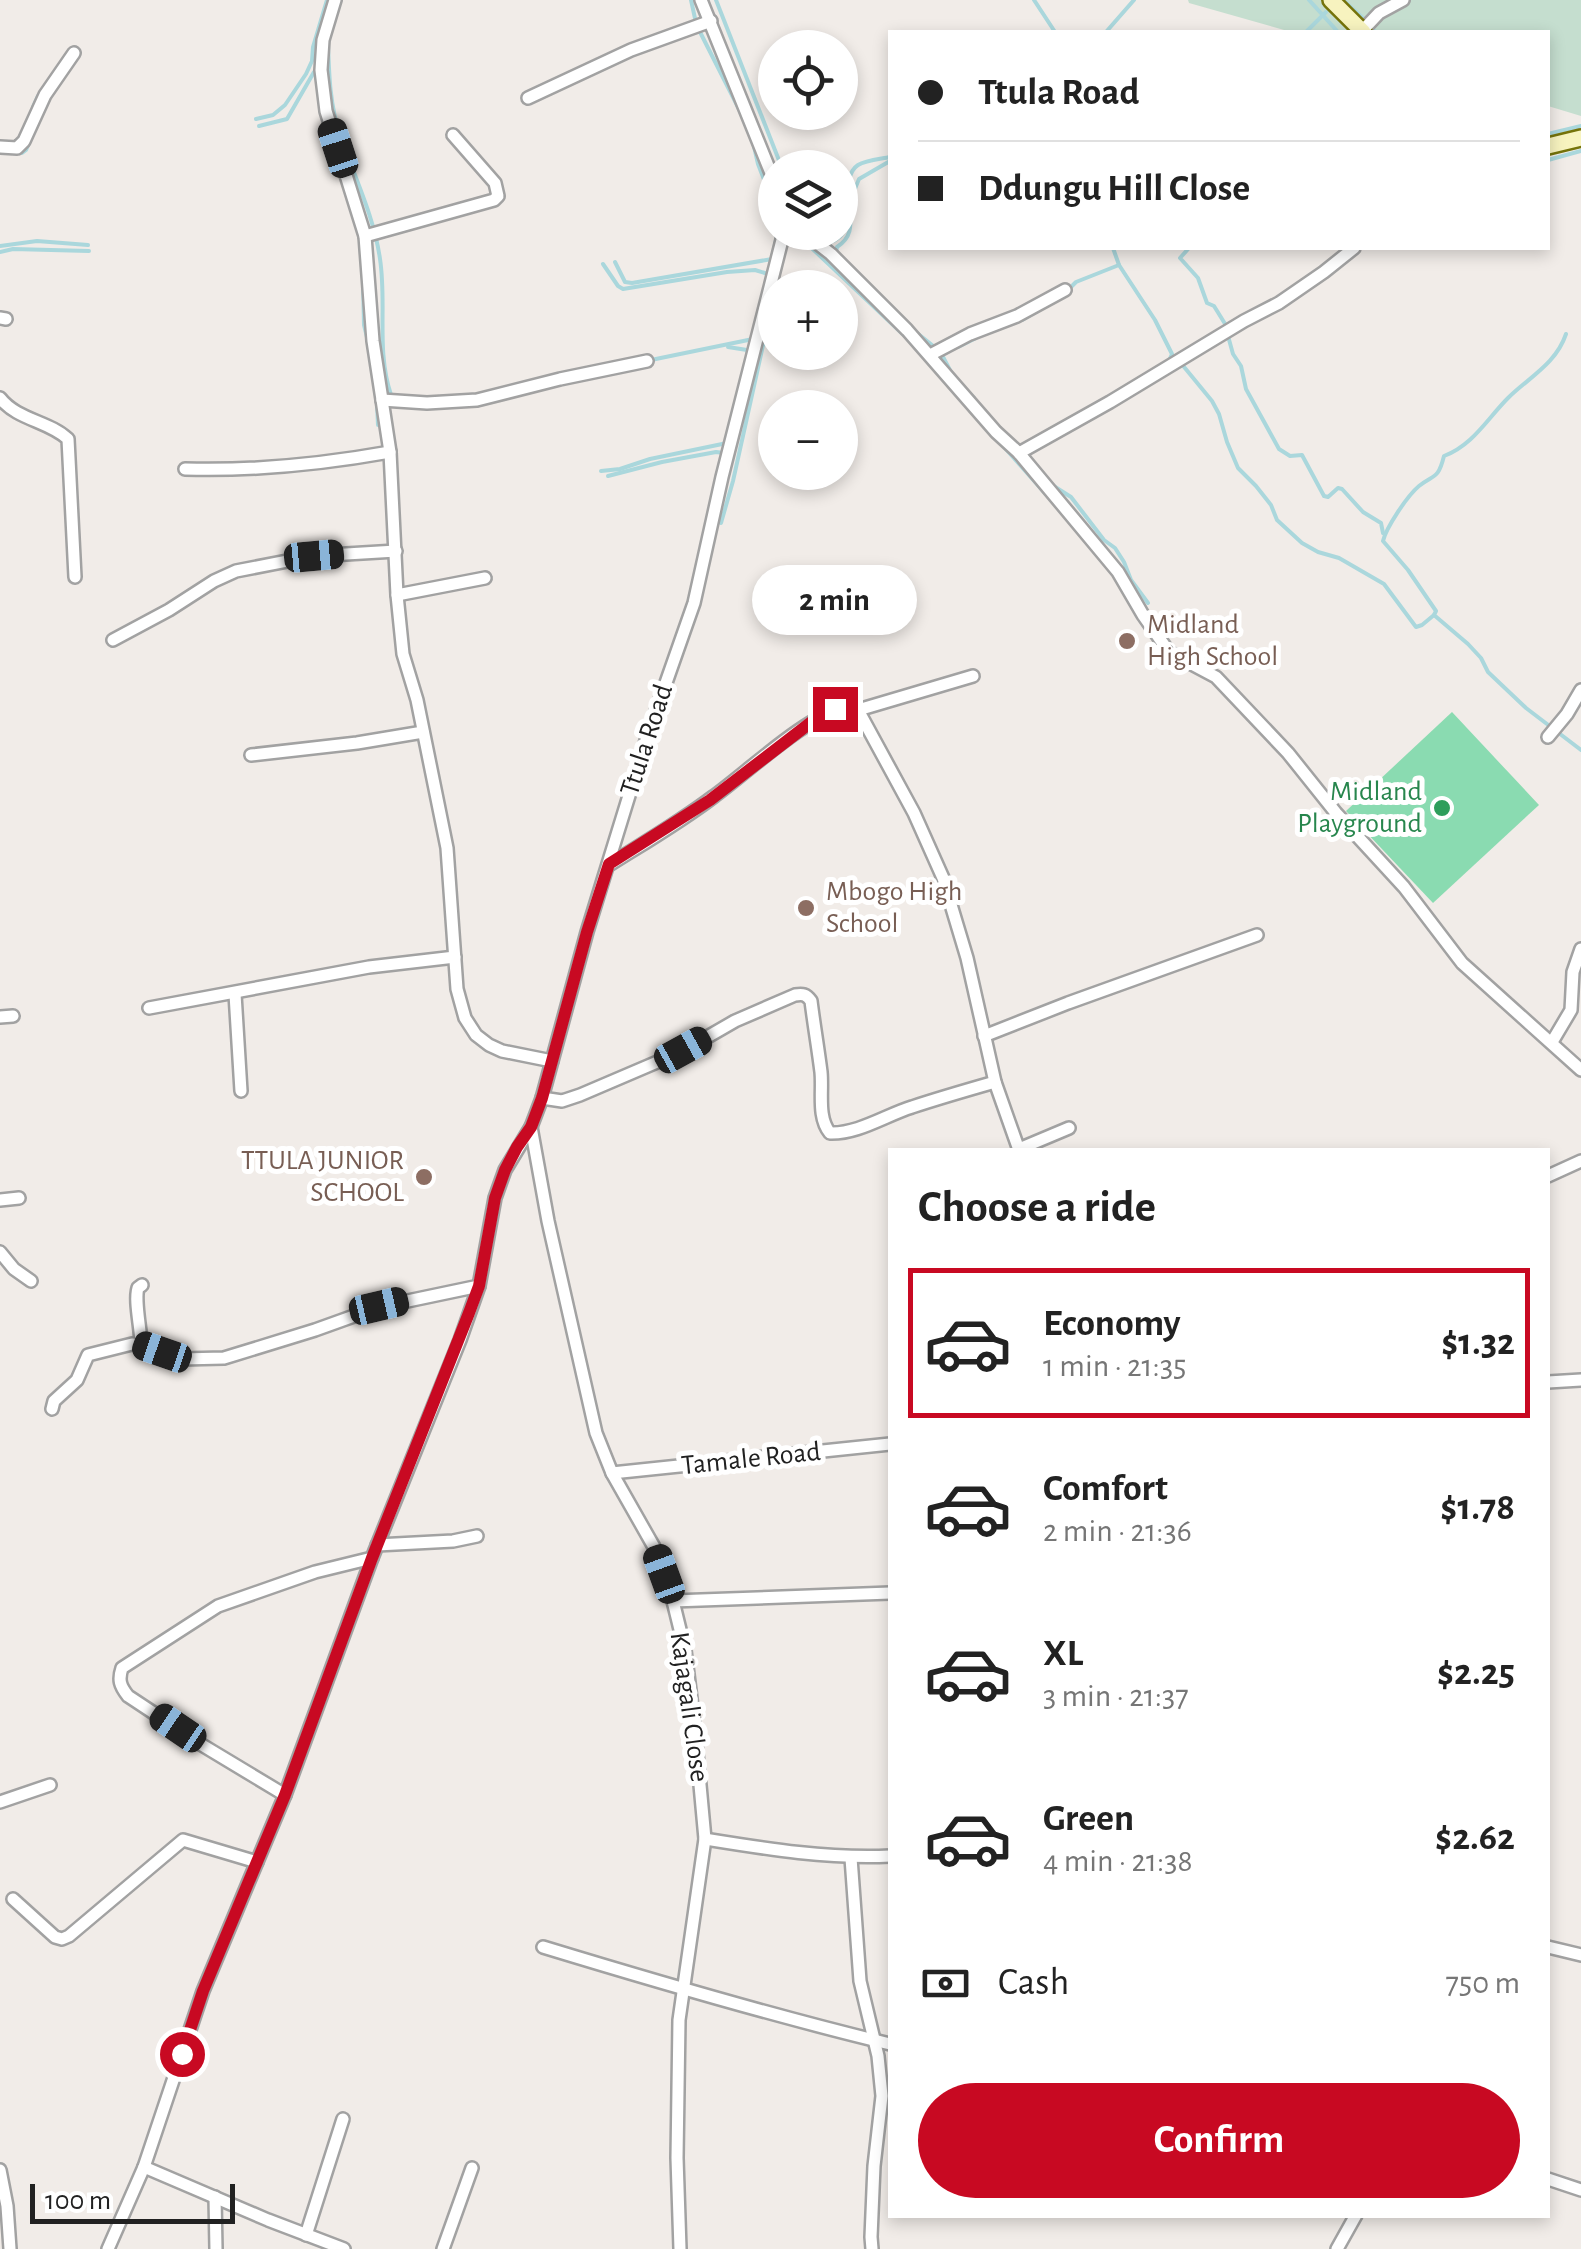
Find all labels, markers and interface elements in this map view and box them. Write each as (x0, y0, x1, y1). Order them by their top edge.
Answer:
map controls (758, 30, 858, 490)
button: locate (758, 30, 858, 130)
text: Ttula Road (978, 74, 1139, 112)
car (314, 115, 362, 181)
button: layers (758, 150, 858, 250)
text: Ddungu Hill Close (978, 170, 1250, 208)
button: + (758, 270, 858, 370)
button: − (758, 390, 858, 490)
car (283, 538, 345, 574)
callout: 2 min (752, 564, 918, 634)
text: 2 min (799, 584, 870, 616)
place label: Midland High School (1147, 611, 1278, 671)
marker: Midland High School (1116, 630, 1138, 652)
street label: Ttula Road (616, 681, 678, 799)
route end (813, 687, 858, 732)
place label: Midland Playground (1297, 778, 1422, 838)
marker: Midland Playground (1431, 797, 1453, 819)
place label: Mbogo High School (826, 878, 962, 938)
marker: Mbogo High School (795, 897, 817, 919)
car (649, 1022, 717, 1078)
place label: TTULA JUNIOR SCHOOL (241, 1147, 404, 1207)
marker: TTULA JUNIOR SCHOOL (413, 1166, 435, 1188)
text: Choose a ride (918, 1185, 1156, 1230)
car (346, 1285, 412, 1327)
icon: car (923, 1298, 1013, 1388)
text: Economy (1043, 1305, 1181, 1343)
text: $1.32 (1441, 1324, 1515, 1362)
car (129, 1328, 195, 1376)
text: 1 min · 21:35 (1043, 1350, 1187, 1382)
street label: Tamale Road (680, 1438, 822, 1480)
icon: car (923, 1463, 1013, 1553)
text: Comfort (1043, 1470, 1168, 1508)
text: $1.78 (1440, 1489, 1515, 1527)
text: 2 min · 21:36 (1043, 1515, 1192, 1547)
car (640, 1541, 688, 1607)
icon: car (923, 1628, 1013, 1718)
street label: Kajagali Close (665, 1630, 713, 1784)
text: XL (1043, 1635, 1083, 1673)
text: $2.25 (1437, 1654, 1515, 1692)
text: 3 min · 21:37 (1043, 1680, 1189, 1712)
car (145, 1699, 211, 1757)
icon: car (923, 1793, 1013, 1883)
text: Green (1043, 1800, 1134, 1838)
text: $2.62 (1435, 1819, 1515, 1857)
text: 4 min · 21:38 (1043, 1845, 1193, 1877)
icon: cash (918, 1956, 973, 2011)
text: Cash (998, 1964, 1069, 2002)
text: 750 m (1446, 1967, 1520, 1999)
route start (160, 2032, 205, 2077)
button: Confirm (918, 2083, 1520, 2198)
scale bar (30, 2179, 235, 2224)
text: 100 m (45, 2187, 111, 2215)

